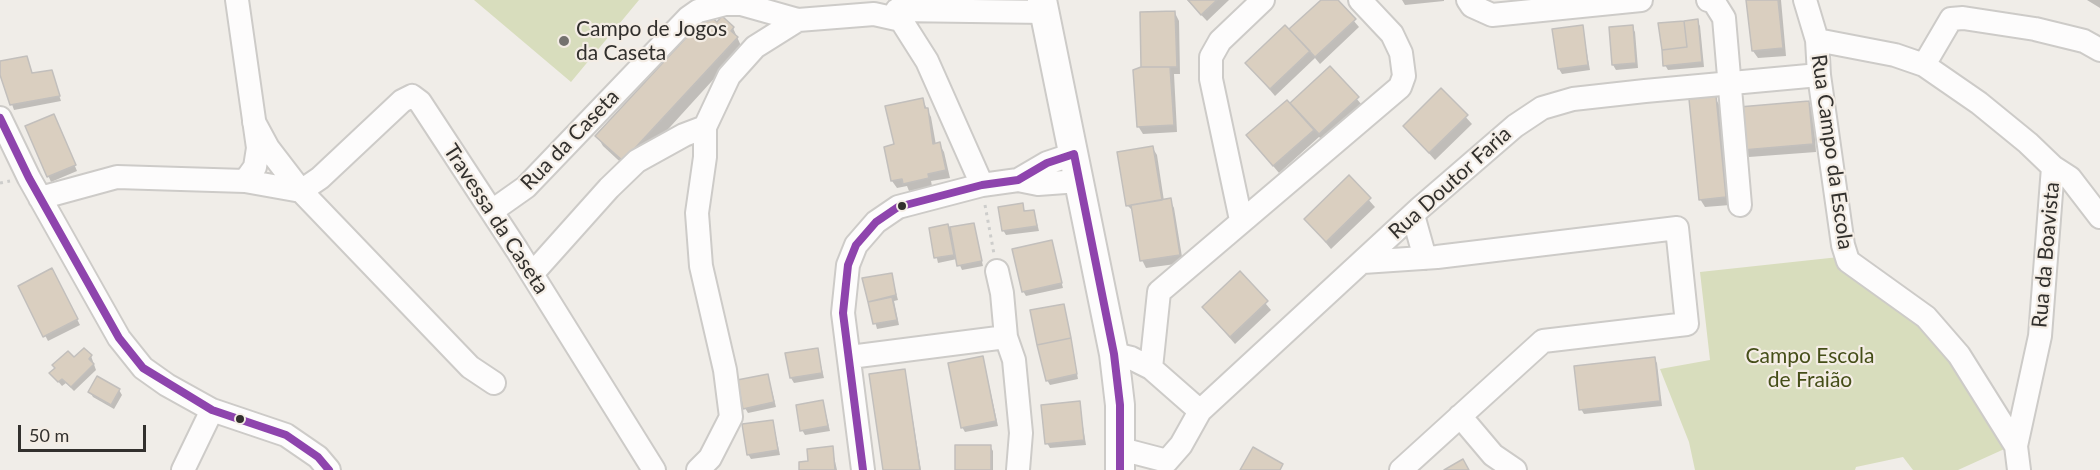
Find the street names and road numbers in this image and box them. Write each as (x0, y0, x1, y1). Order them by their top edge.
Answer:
street label: Rua Campo da Escola (1806, 53, 1858, 251)
street label: Rua da Caseta (516, 84, 624, 196)
street label: Rua Doutor Faria (1384, 121, 1516, 245)
street label: Travessa da Caseta (438, 139, 554, 299)
street label: Rua da Boavista (2027, 181, 2065, 329)

